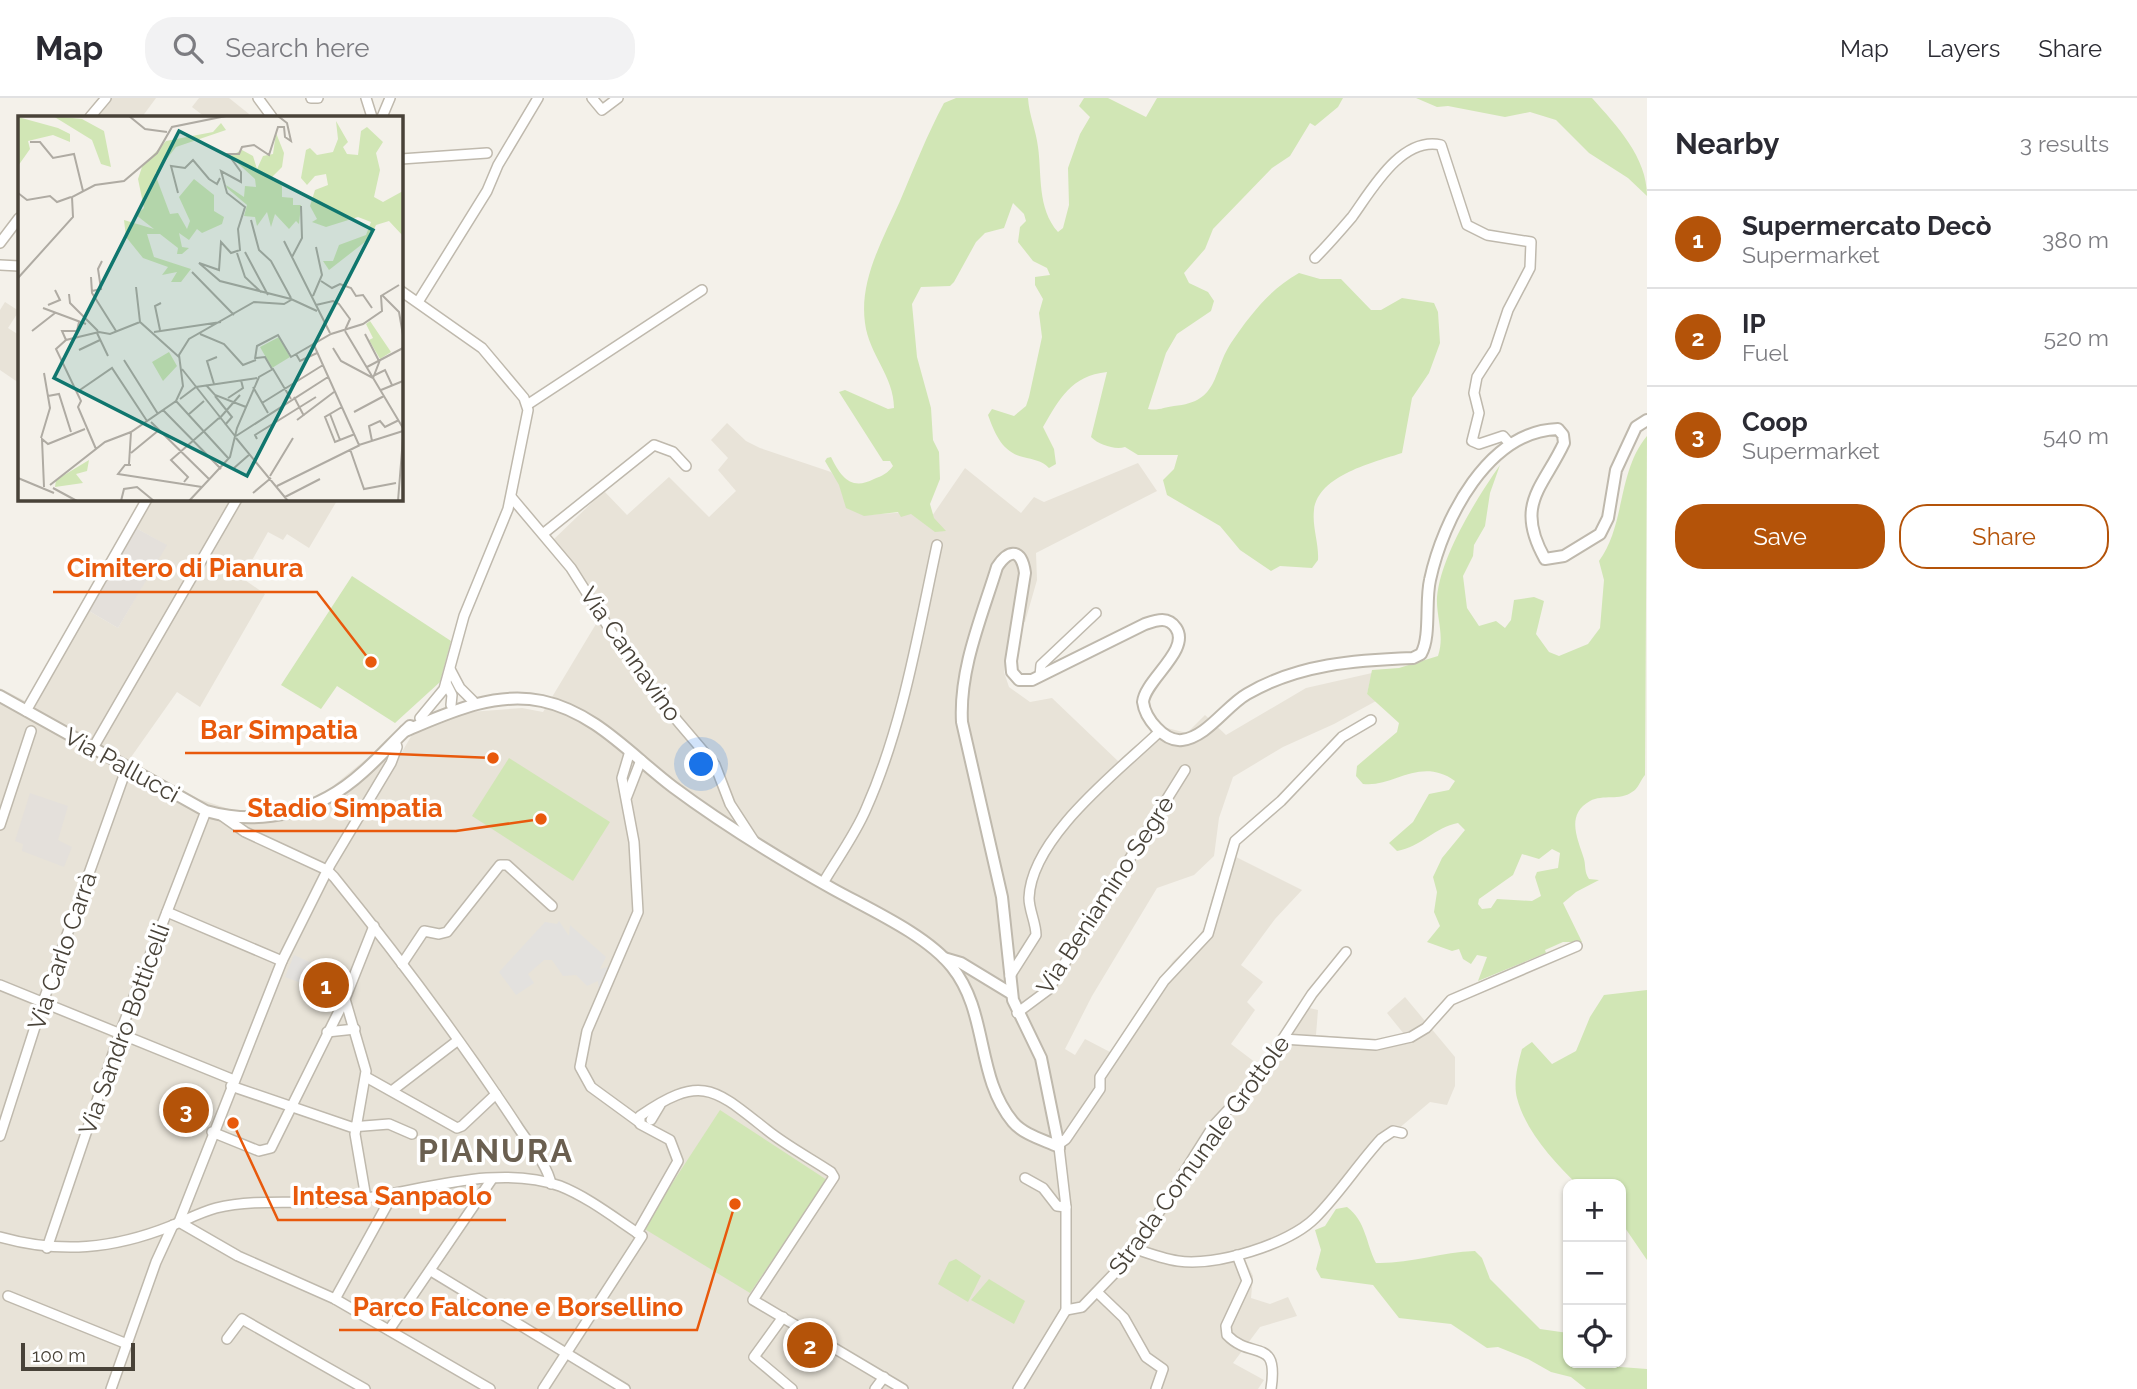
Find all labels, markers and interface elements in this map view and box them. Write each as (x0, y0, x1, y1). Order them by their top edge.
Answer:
search box (145, 17, 635, 80)
text: Map (35, 29, 103, 68)
icon: search (169, 29, 207, 67)
text: Search here (225, 33, 370, 63)
text: Map (1840, 34, 1889, 63)
text: Layers (1927, 34, 2000, 63)
text: Share (2038, 34, 2102, 63)
inset map (18, 116, 402, 500)
text: Nearby (1675, 126, 1779, 161)
text: 3 results (2020, 130, 2109, 157)
text: Supermercato Decò (1742, 211, 1991, 241)
text: 1 (1692, 226, 1704, 253)
text: 380 m (2042, 226, 2109, 253)
text: Supermarket (1742, 241, 1880, 268)
text: IP (1742, 309, 1766, 339)
text: 2 (1692, 324, 1704, 351)
text: 520 m (2043, 324, 2109, 351)
text: Fuel (1742, 339, 1788, 366)
text: Coop (1742, 407, 1808, 437)
text: 3 (1692, 422, 1704, 449)
text: 540 m (2043, 422, 2109, 449)
text: Supermarket (1742, 437, 1880, 464)
button: Save (1675, 504, 1885, 569)
button: Share (1899, 504, 2109, 569)
callout: Cimitero di Pianura (53, 545, 317, 592)
text: Cimitero di Pianura (67, 553, 303, 583)
street label: Via Cannavino (574, 581, 688, 727)
callout: Bar Simpatia (185, 706, 372, 753)
text: Bar Simpatia (200, 715, 358, 745)
street label: Via Pallucci (59, 721, 185, 809)
your location (684, 747, 718, 781)
callout: Stadio Simpatia (233, 784, 456, 831)
street label: Via Beniamino Segrè (1030, 790, 1180, 1000)
text: Stadio Simpatia (247, 793, 443, 823)
street label: Via Carlo Carrà (21, 868, 103, 1034)
street label: Via Sandro Botticelli (72, 919, 176, 1139)
pin: 1 (303, 959, 349, 1011)
street label: Strada Comunale Grottole (1102, 1030, 1296, 1280)
pin: 3 (163, 1084, 209, 1136)
district label: PIANURA (418, 1132, 574, 1169)
callout: Intesa Sanpaolo (278, 1173, 506, 1220)
map controls (1563, 1179, 1626, 1368)
button: + (1563, 1179, 1626, 1242)
text: Intesa Sanpaolo (292, 1181, 492, 1211)
button: − (1563, 1242, 1626, 1305)
callout: Parco Falcone e Borsellino (339, 1283, 697, 1330)
text: Parco Falcone e Borsellino (353, 1292, 683, 1322)
button: locate (1563, 1305, 1626, 1368)
pin: 2 (787, 1319, 833, 1371)
scale bar (21, 1340, 135, 1372)
text: 100 m (32, 1344, 86, 1366)

